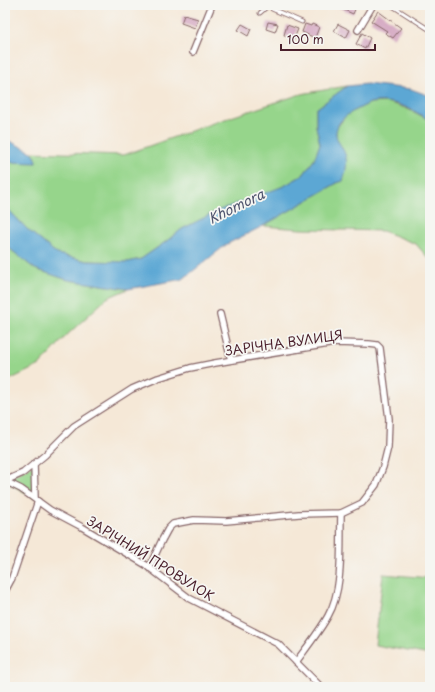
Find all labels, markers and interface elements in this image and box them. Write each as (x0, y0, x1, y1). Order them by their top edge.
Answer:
scale bar (281, 26, 375, 52)
text: 100 m (287, 30, 324, 48)
water label: Khomora (204, 183, 268, 229)
street label: ЗАРІЧНА ВУЛИЦЯ (224, 324, 344, 360)
street label: ЗАРІЧНИЙ ПРОВУЛОК (84, 511, 218, 605)

